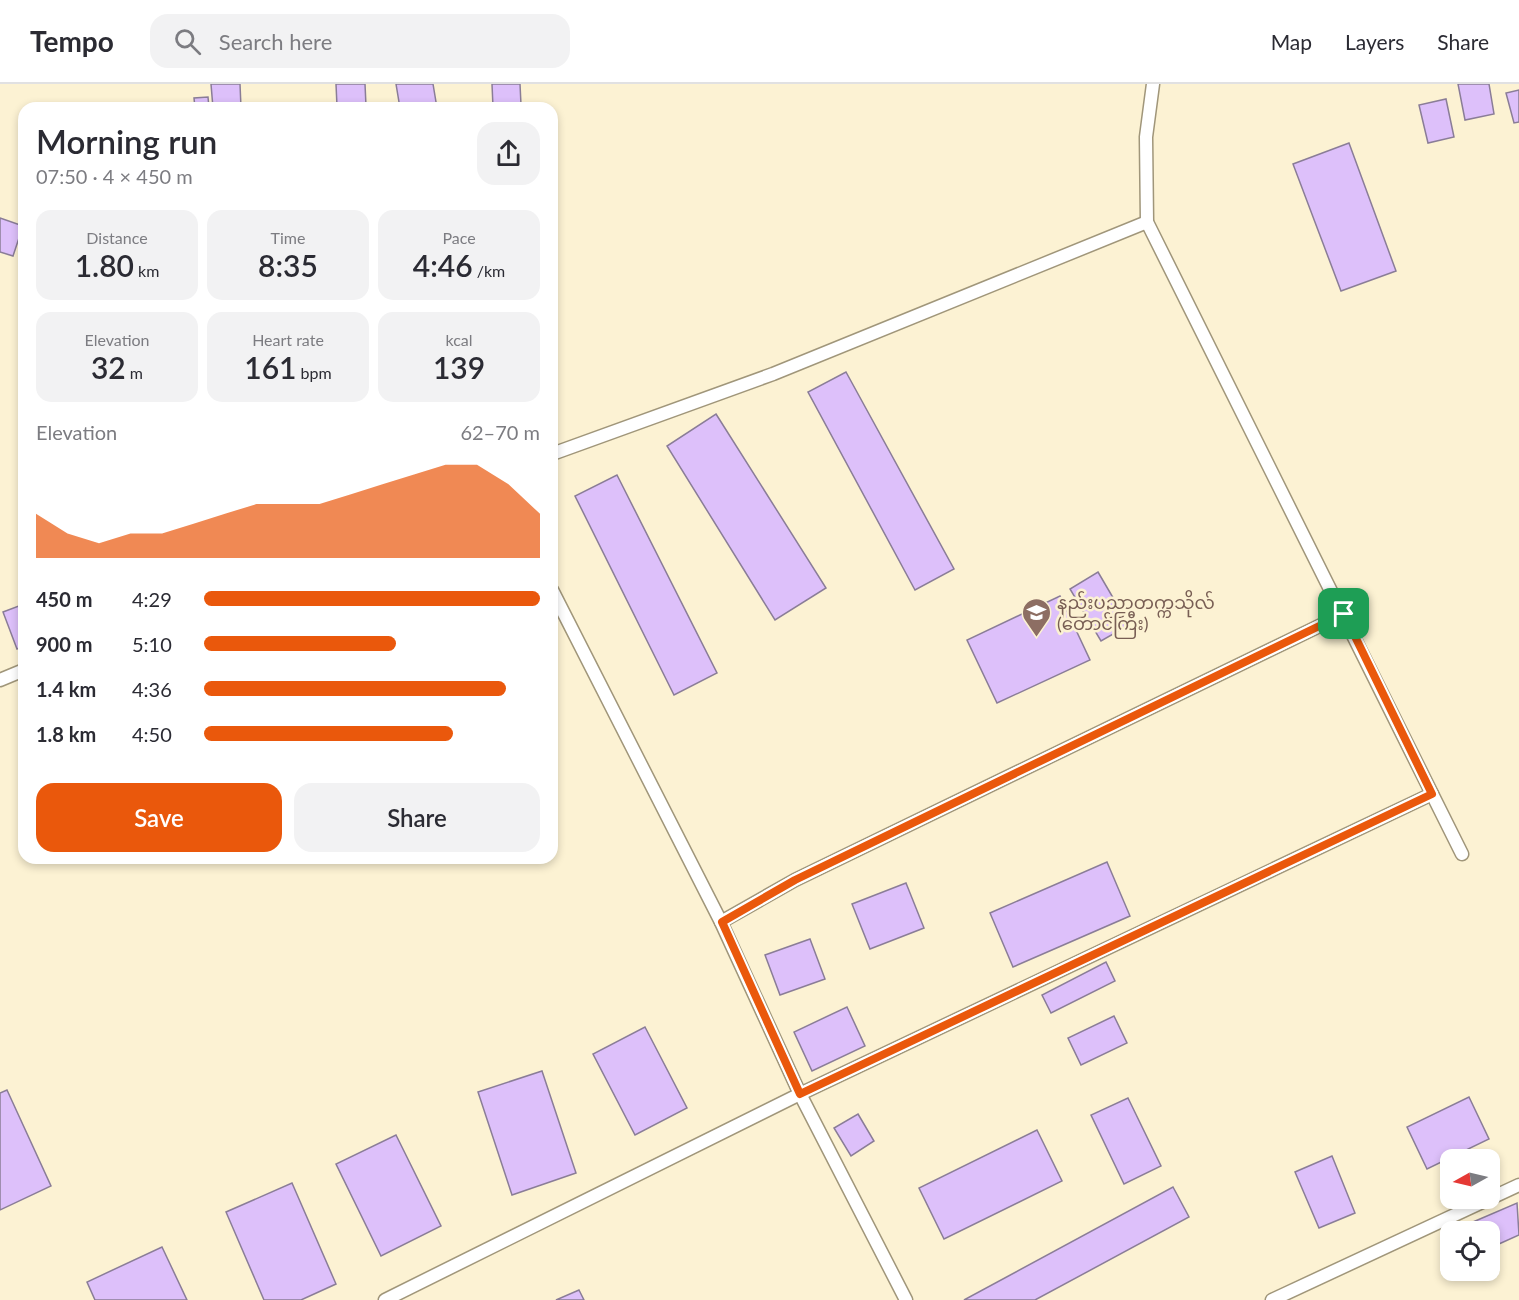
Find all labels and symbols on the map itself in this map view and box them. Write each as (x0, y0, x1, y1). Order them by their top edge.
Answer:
pin (1318, 588, 1369, 639)
place label: နည်းပညာတက္ကသိုလ် (တောင်ကြီး) (1057, 589, 1215, 639)
school or university icon: နည်းပညာတက္ကသိုလ် (တောင်ကြီး) (1020, 596, 1052, 638)
north arrow (1440, 1149, 1500, 1209)

